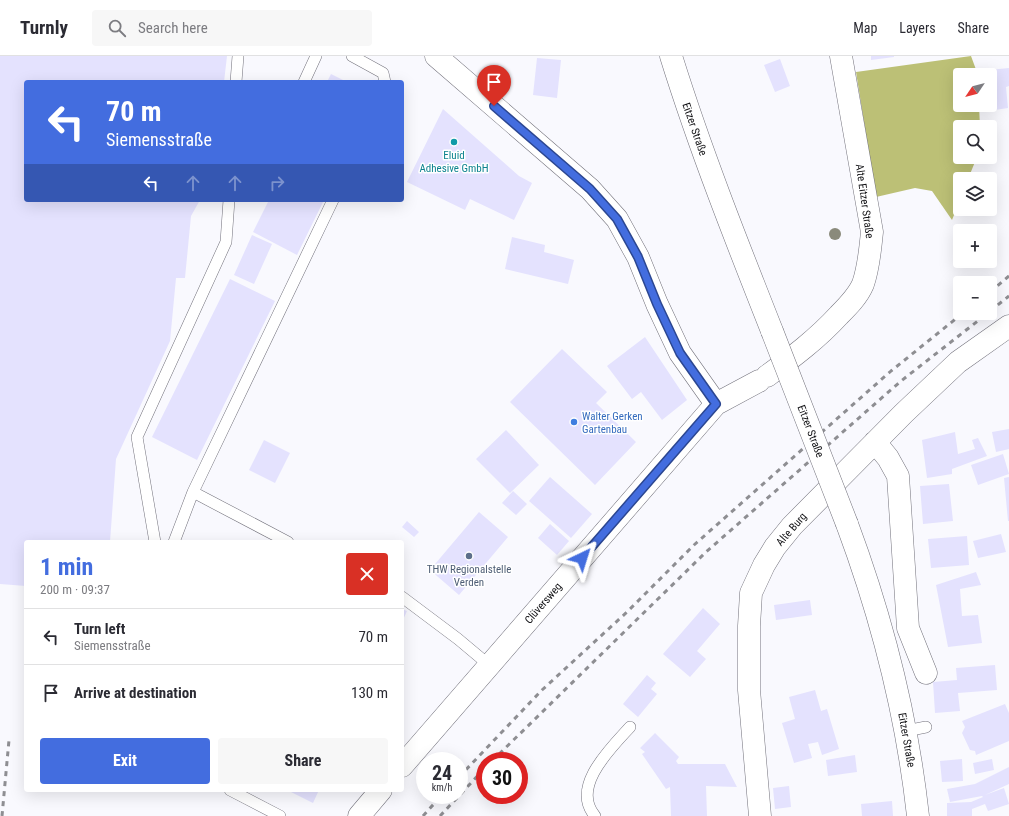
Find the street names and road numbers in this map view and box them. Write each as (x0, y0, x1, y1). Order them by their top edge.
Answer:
street label: Eitzer Straße (679, 101, 710, 157)
street label: Alte Eitzer Straße (853, 163, 876, 239)
street label: Eitzer Straße (795, 403, 827, 459)
street label: Alte Burg (773, 510, 809, 549)
street label: Clüversweg (522, 580, 565, 626)
street label: Eitzer Straße (895, 712, 918, 768)

